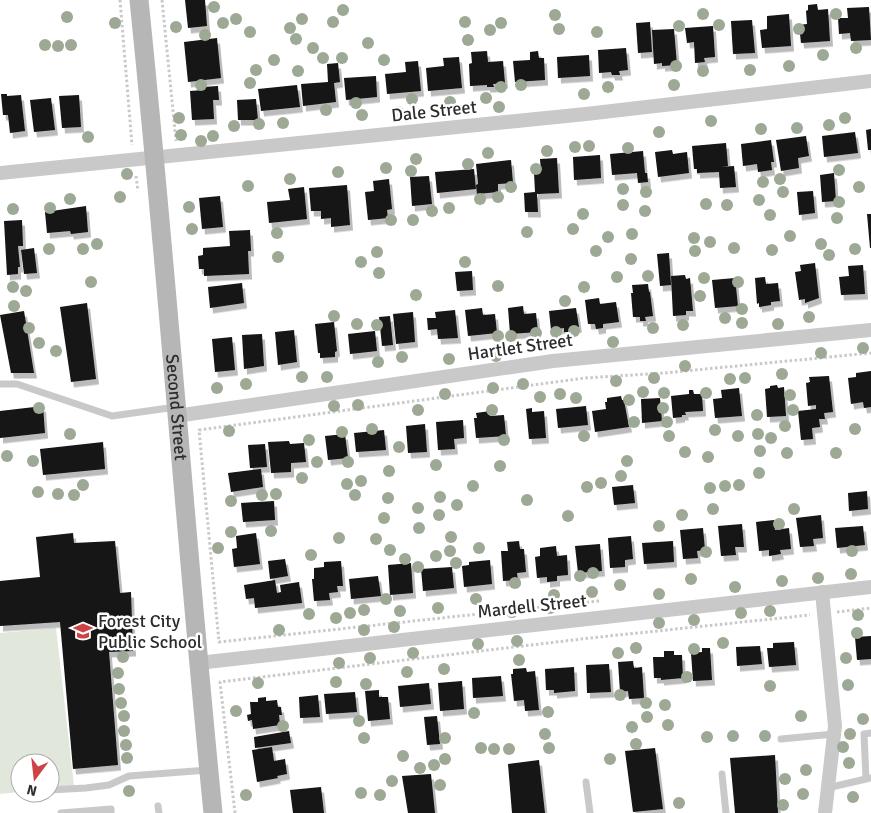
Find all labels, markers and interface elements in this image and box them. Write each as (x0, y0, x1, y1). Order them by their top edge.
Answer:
street label: Dale Street (390, 96, 478, 126)
street label: Hartlet Street (466, 329, 574, 365)
street label: Second Street (161, 353, 192, 462)
street label: Mardell Street (476, 589, 588, 623)
place label: Forest City Public School (98, 610, 202, 653)
school or university icon: Forest City Public School (72, 620, 94, 642)
north arrow (10, 753, 60, 803)
text: N (25, 781, 39, 800)

